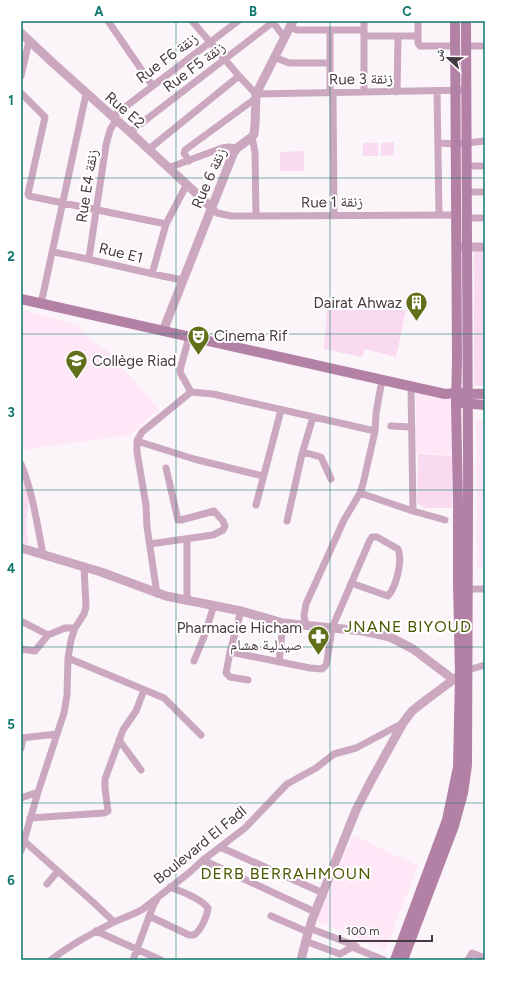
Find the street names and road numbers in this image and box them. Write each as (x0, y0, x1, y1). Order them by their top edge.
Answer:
street label: Rue F6 زنقة (133, 29, 202, 87)
street label: Rue F5 زنقة (160, 38, 229, 96)
street label: Rue 3 زنقة (329, 69, 393, 89)
street label: Rue E2 (101, 88, 149, 132)
street label: Rue 6 زنقة (188, 145, 230, 211)
street label: Rue E4 زنقة (72, 148, 102, 224)
street label: Rue 1 زنقة (301, 192, 363, 212)
street label: Rue E1 (97, 239, 145, 267)
street label: Boulevard El Fadl (150, 802, 250, 888)

